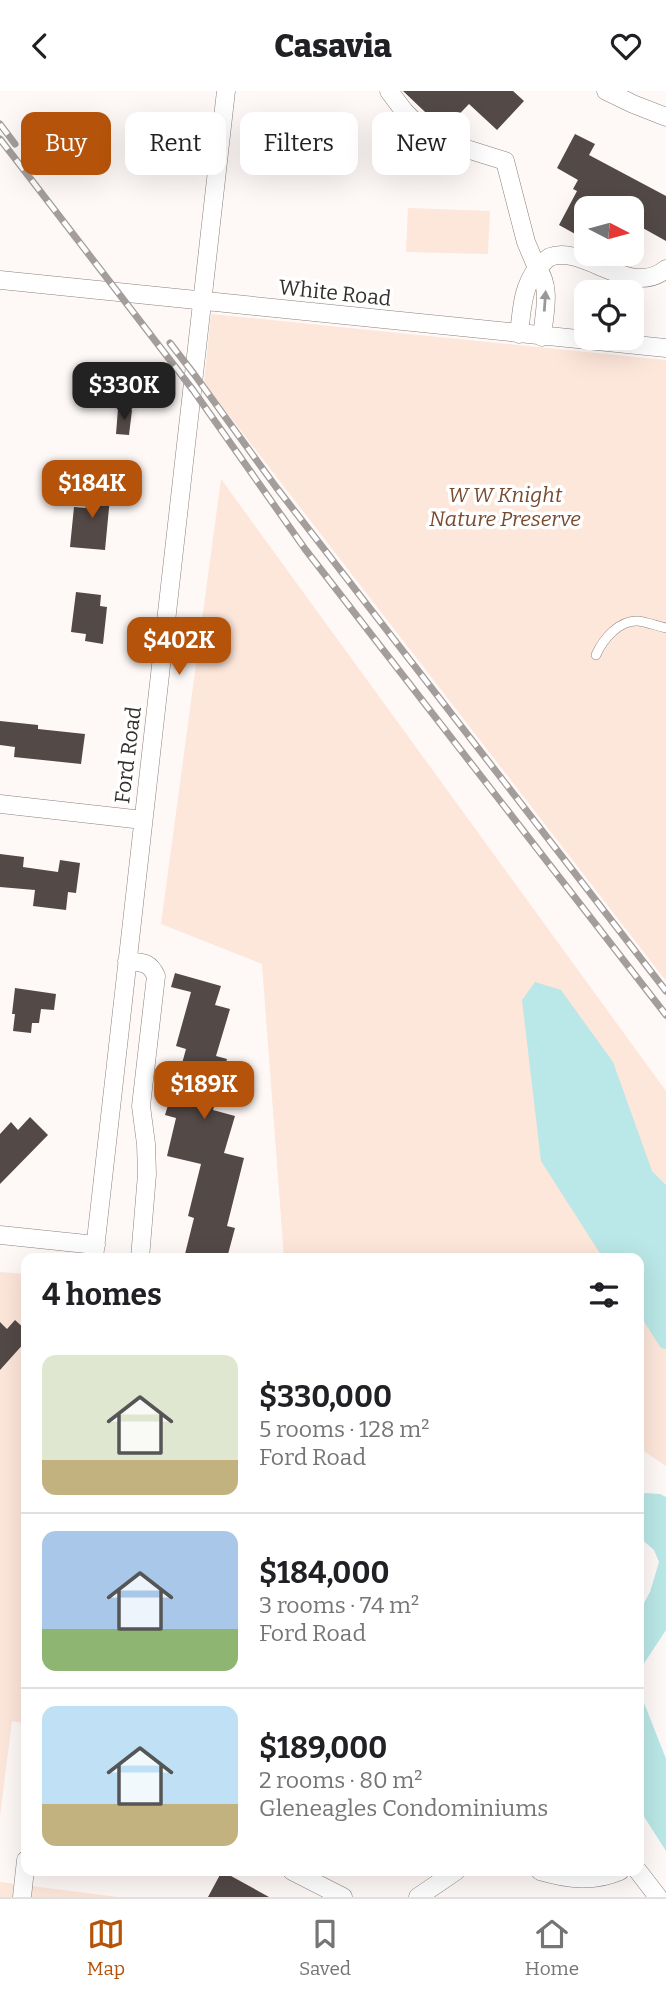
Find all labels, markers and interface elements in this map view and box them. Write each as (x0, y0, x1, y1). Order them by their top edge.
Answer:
icon: back (21, 27, 59, 65)
text: Casavia (274, 27, 392, 65)
icon: heart (607, 27, 645, 65)
chip: Buy (21, 112, 111, 175)
chip: Rent (125, 112, 226, 175)
chip: Filters (240, 112, 358, 175)
chip: New (372, 112, 470, 175)
north arrow (574, 196, 644, 266)
map controls (574, 196, 644, 350)
street label: White Road (277, 274, 393, 312)
button: locate (574, 280, 644, 350)
one-way arrow (540, 290, 551, 312)
pin: $330K (75, 363, 173, 422)
text: $330K (88, 371, 160, 399)
pin: $184K (43, 461, 141, 520)
text: $184K (58, 469, 126, 497)
park label: W W Knight Nature Preserve (429, 482, 581, 532)
pin: $402K (130, 617, 228, 677)
text: $402K (143, 626, 215, 654)
street label: Ford Road (109, 705, 147, 805)
pin: $189K (155, 1061, 253, 1121)
text: $189K (170, 1070, 238, 1098)
icon: filters (585, 1276, 623, 1314)
text: 4 homes (42, 1277, 162, 1313)
text: $330,000 (259, 1379, 392, 1415)
icon: home (98, 1383, 182, 1467)
text: 5 rooms · 128 m² (259, 1415, 429, 1443)
text: Ford Road (259, 1443, 366, 1471)
text: $184,000 (259, 1555, 390, 1591)
icon: home (98, 1559, 182, 1643)
text: 3 rooms · 74 m² (259, 1591, 419, 1619)
text: Ford Road (259, 1619, 366, 1647)
text: $189,000 (259, 1730, 387, 1766)
icon: home (98, 1734, 182, 1818)
text: 2 rooms · 80 m² (259, 1766, 422, 1794)
text: Gleneagles Condominiums (259, 1794, 548, 1822)
tab: Map (87, 1915, 125, 1980)
tab: Saved (299, 1915, 351, 1980)
tab: Home (525, 1915, 579, 1980)

